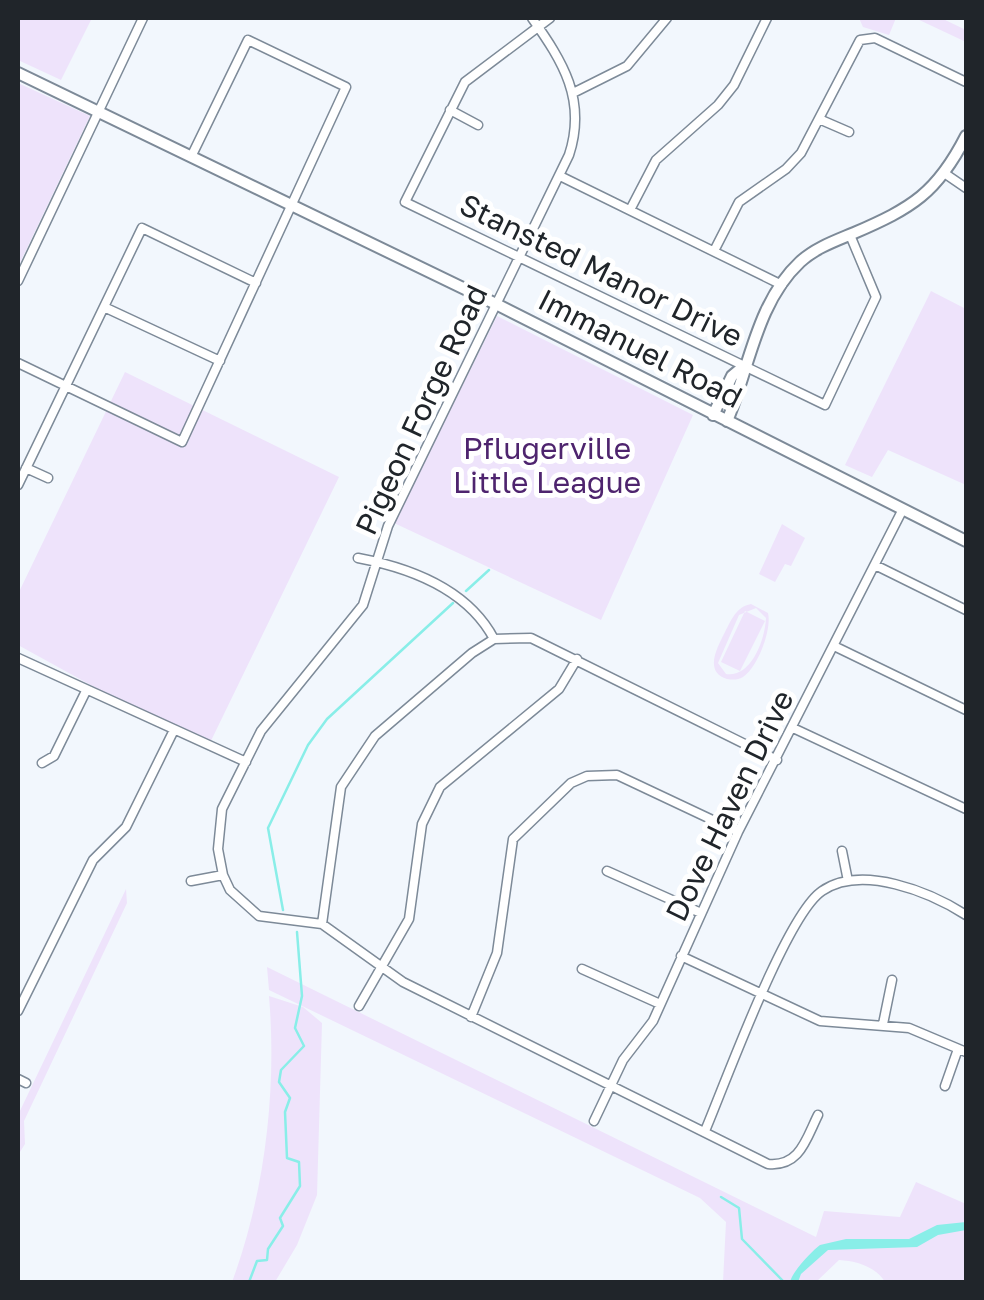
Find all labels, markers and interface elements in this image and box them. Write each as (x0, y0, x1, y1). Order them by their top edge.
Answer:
street label: Stansted Manor Drive (454, 186, 749, 354)
street label: Pigeon Forge Road (347, 279, 495, 540)
street label: Immanuel Road (532, 281, 748, 415)
park label: Pflugerville Little League (453, 430, 641, 500)
street label: Dove Haven Drive (658, 684, 801, 927)

